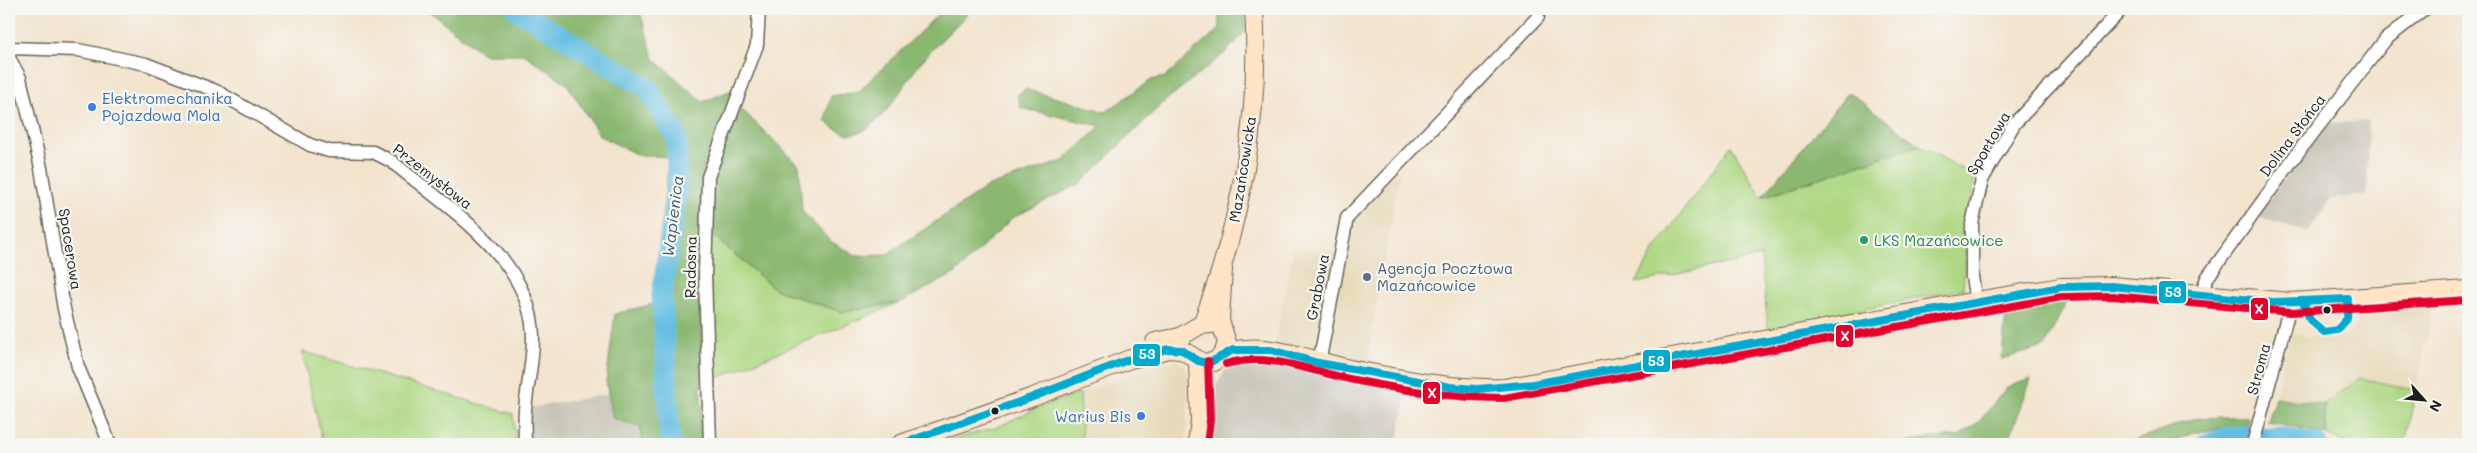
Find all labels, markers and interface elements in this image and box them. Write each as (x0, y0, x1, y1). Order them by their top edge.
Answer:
place label: Elektromechanika Pojazdowa Mola (102, 88, 233, 125)
street label: Dolina Słońca (2254, 90, 2330, 180)
marker: Elektromechanika Pojazdowa Mola (86, 101, 98, 113)
street label: Sportowa (1962, 107, 2014, 179)
street label: Mazańcowicka (1224, 114, 1260, 224)
street label: Przemysłowa (389, 139, 477, 213)
water label: Wapienica (657, 174, 687, 258)
street label: Spacerowa (55, 207, 87, 291)
place label: LKS Mazańcowice (1874, 230, 2004, 250)
marker: LKS Mazańcowice (1858, 234, 1870, 246)
street label: Radosna (679, 236, 701, 298)
street label: Grabowa (1301, 252, 1333, 322)
place label: Agencja Pocztowa Mazańcowice (1377, 258, 1513, 295)
marker: Agencja Pocztowa Mazańcowice (1361, 271, 1373, 283)
line badge: 53 (2158, 280, 2187, 304)
text: 53 (2165, 282, 2181, 301)
line badge: X (2250, 297, 2269, 321)
text: X (2254, 299, 2264, 318)
unlabelled marker (2322, 305, 2332, 315)
line badge: X (1835, 324, 1854, 348)
text: X (1840, 326, 1850, 345)
street label: Stroma (2242, 341, 2274, 397)
line badge: 53 (1132, 343, 1161, 367)
text: 53 (1139, 344, 1155, 363)
line badge: 53 (1642, 349, 1671, 373)
text: 53 (1648, 351, 1664, 370)
north arrow (2400, 376, 2450, 426)
line badge: X (1422, 381, 1441, 405)
text: X (1427, 383, 1437, 402)
text: N (2425, 397, 2447, 415)
unlabelled marker (990, 406, 1000, 416)
place label: Warius Bis (1055, 406, 1131, 426)
marker: Warius Bis (1135, 410, 1147, 422)

